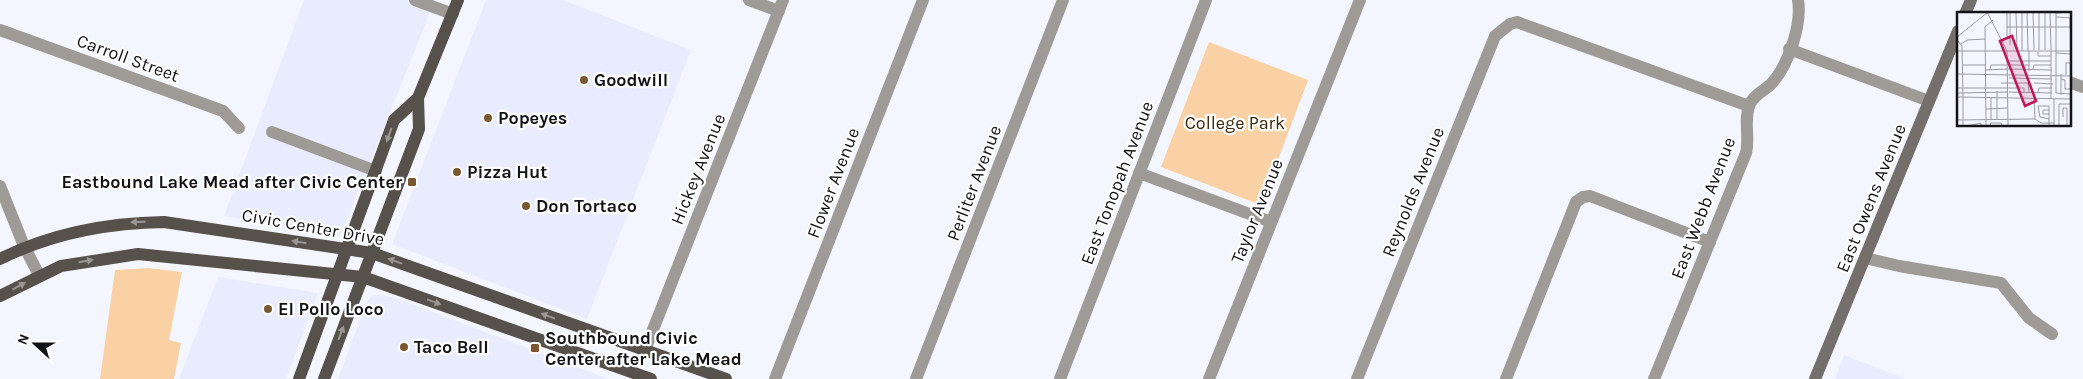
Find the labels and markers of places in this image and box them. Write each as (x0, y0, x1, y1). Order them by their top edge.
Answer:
place label: Goodwill (594, 69, 668, 91)
marker: Goodwill (578, 74, 590, 86)
place label: Popeyes (498, 107, 567, 129)
marker: Popeyes (482, 112, 494, 124)
place label: Pizza Hut (467, 161, 547, 183)
marker: Pizza Hut (451, 166, 463, 178)
place label: Eastbound Lake Mead after Civic Center (61, 171, 402, 193)
marker: Eastbound Lake Mead after Civic Center (406, 176, 418, 188)
place label: Don Tortaco (536, 195, 637, 217)
marker: Don Tortaco (520, 200, 532, 212)
place label: El Pollo Loco (278, 298, 384, 320)
marker: El Pollo Loco (262, 303, 274, 315)
place label: Southbound Civic Center after Lake Mead (545, 327, 742, 370)
place label: Taco Bell (414, 336, 489, 358)
marker: Taco Bell (398, 341, 410, 353)
marker: Southbound Civic Center after Lake Mead (529, 342, 541, 354)

